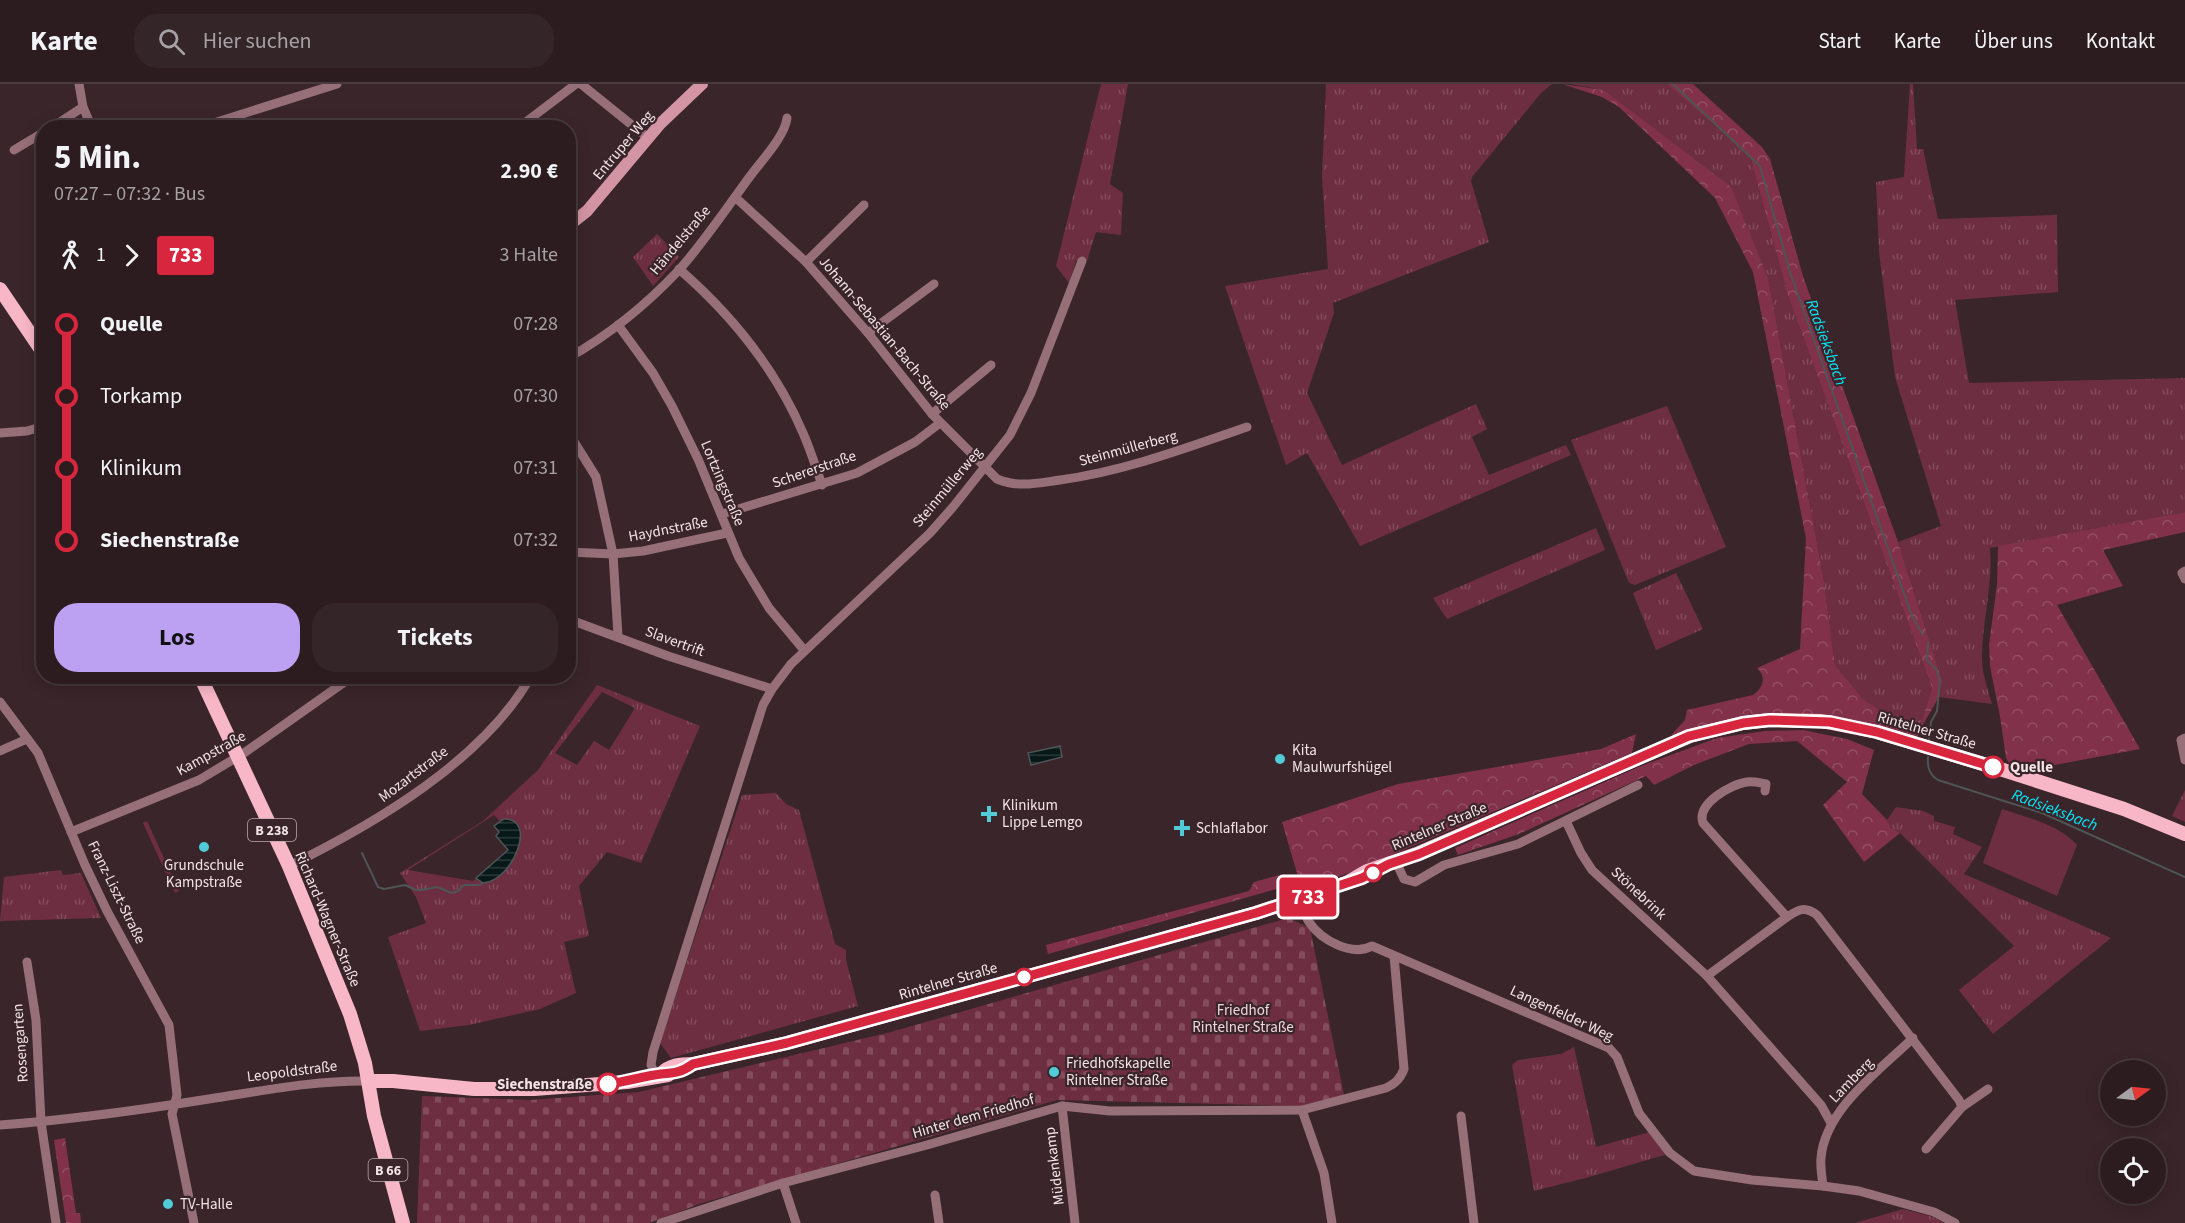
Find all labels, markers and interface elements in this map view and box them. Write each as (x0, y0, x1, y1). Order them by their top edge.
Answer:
search box (134, 14, 554, 68)
text: Karte (30, 21, 98, 61)
icon: search (155, 25, 188, 58)
text: Hier suchen (203, 25, 312, 57)
text: Start (1818, 26, 1861, 56)
text: Karte (1894, 26, 1941, 56)
text: Über uns (1974, 26, 2053, 56)
text: Kontakt (2086, 26, 2155, 56)
street label: Entruper Weg (588, 106, 659, 185)
text: 5 Min. (54, 134, 141, 181)
text: 2.90 € (501, 155, 558, 187)
text: 07:27 – 07:32 · Bus (54, 180, 205, 208)
street label: Händelstraße (645, 201, 716, 280)
icon: walk (54, 239, 87, 272)
icon: forward (115, 239, 148, 272)
text: 733 (169, 240, 202, 270)
text: 1 (96, 241, 106, 269)
text: 3 Halte (499, 241, 558, 269)
street label: Johann-Sebastian-Bach-Straße (814, 252, 955, 415)
water label: Radsieksbach (1800, 296, 1852, 389)
text: Quelle (100, 308, 163, 340)
text: 07:28 (513, 310, 558, 338)
text: Torkamp (100, 380, 182, 412)
text: 07:30 (513, 382, 558, 410)
street label: Steinmüllerberg (1077, 425, 1180, 472)
street label: Lortzingstraße (695, 437, 750, 529)
street label: Steinmüllerweg (908, 442, 987, 532)
street label: Schererstraße (769, 445, 859, 494)
text: Klinikum (100, 452, 182, 484)
text: 07:31 (513, 454, 558, 482)
street label: Haydnstraße (627, 512, 710, 547)
text: Siechenstraße (100, 524, 239, 556)
text: 07:32 (513, 526, 558, 554)
button: Los (54, 603, 300, 672)
button: Tickets (312, 603, 558, 672)
street label: Slavertrift (642, 621, 708, 662)
street label: Rintelner Straße (1875, 706, 1979, 755)
street label: Kampstraße (173, 726, 250, 781)
place label: Kita Maulwurfshügel (1292, 740, 1392, 778)
street label: Mozartstraße (374, 741, 452, 808)
marker: Kita Maulwurfshügel (1273, 752, 1287, 766)
marker: Quelle (1982, 756, 2004, 778)
place label: Quelle (2010, 757, 2053, 778)
water label: Radsieksbach (2009, 783, 2101, 836)
place label: Klinikum Lippe Lemgo (1002, 795, 1083, 833)
street label: Rintelner Straße (1388, 797, 1490, 856)
marker: Klinikum Lippe Lemgo (980, 805, 998, 823)
place label: Schlaflabor (1196, 818, 1269, 839)
road number: B 238 (248, 819, 296, 841)
marker: Schlaflabor (1173, 819, 1191, 837)
street label: Franz-Liszt-Straße (82, 837, 151, 947)
marker: Grundschule Kampstraße (197, 840, 211, 854)
street label: Richard-Wagner-Straße (289, 848, 366, 990)
place label: Grundschule Kampstraße (164, 855, 244, 893)
street label: Stönebrink (1606, 862, 1672, 925)
unlabelled marker (1364, 864, 1382, 882)
line badge: 733 (1274, 878, 1342, 916)
text: 733 (1291, 882, 1325, 912)
street label: Rintelner Straße (896, 957, 1000, 1006)
unlabelled marker (1015, 968, 1033, 986)
street label: Langenfelder Weg (1507, 980, 1617, 1047)
park label: Friedhof Rintelner Straße (1192, 1000, 1294, 1038)
street label: Rosengarten (7, 1003, 34, 1083)
place label: Friedhofskapelle Rintelner Straße (1066, 1053, 1170, 1091)
street label: Lamberg (1824, 1053, 1879, 1108)
street label: Leopoldstraße (246, 1056, 338, 1087)
north arrow (2100, 1060, 2166, 1126)
map controls (2100, 1060, 2166, 1204)
marker: Friedhofskapelle Rintelner Straße (1047, 1065, 1061, 1079)
marker: Siechenstraße (597, 1073, 619, 1095)
place label: Siechenstraße (497, 1074, 592, 1095)
street label: Hinter dem Friedhof (910, 1089, 1037, 1144)
street label: Müdenkamp (1039, 1126, 1070, 1206)
button: locate (2100, 1138, 2166, 1204)
road number: B 66 (368, 1159, 408, 1181)
place label: TV-Halle (180, 1194, 233, 1215)
marker: TV-Halle (161, 1197, 175, 1211)

